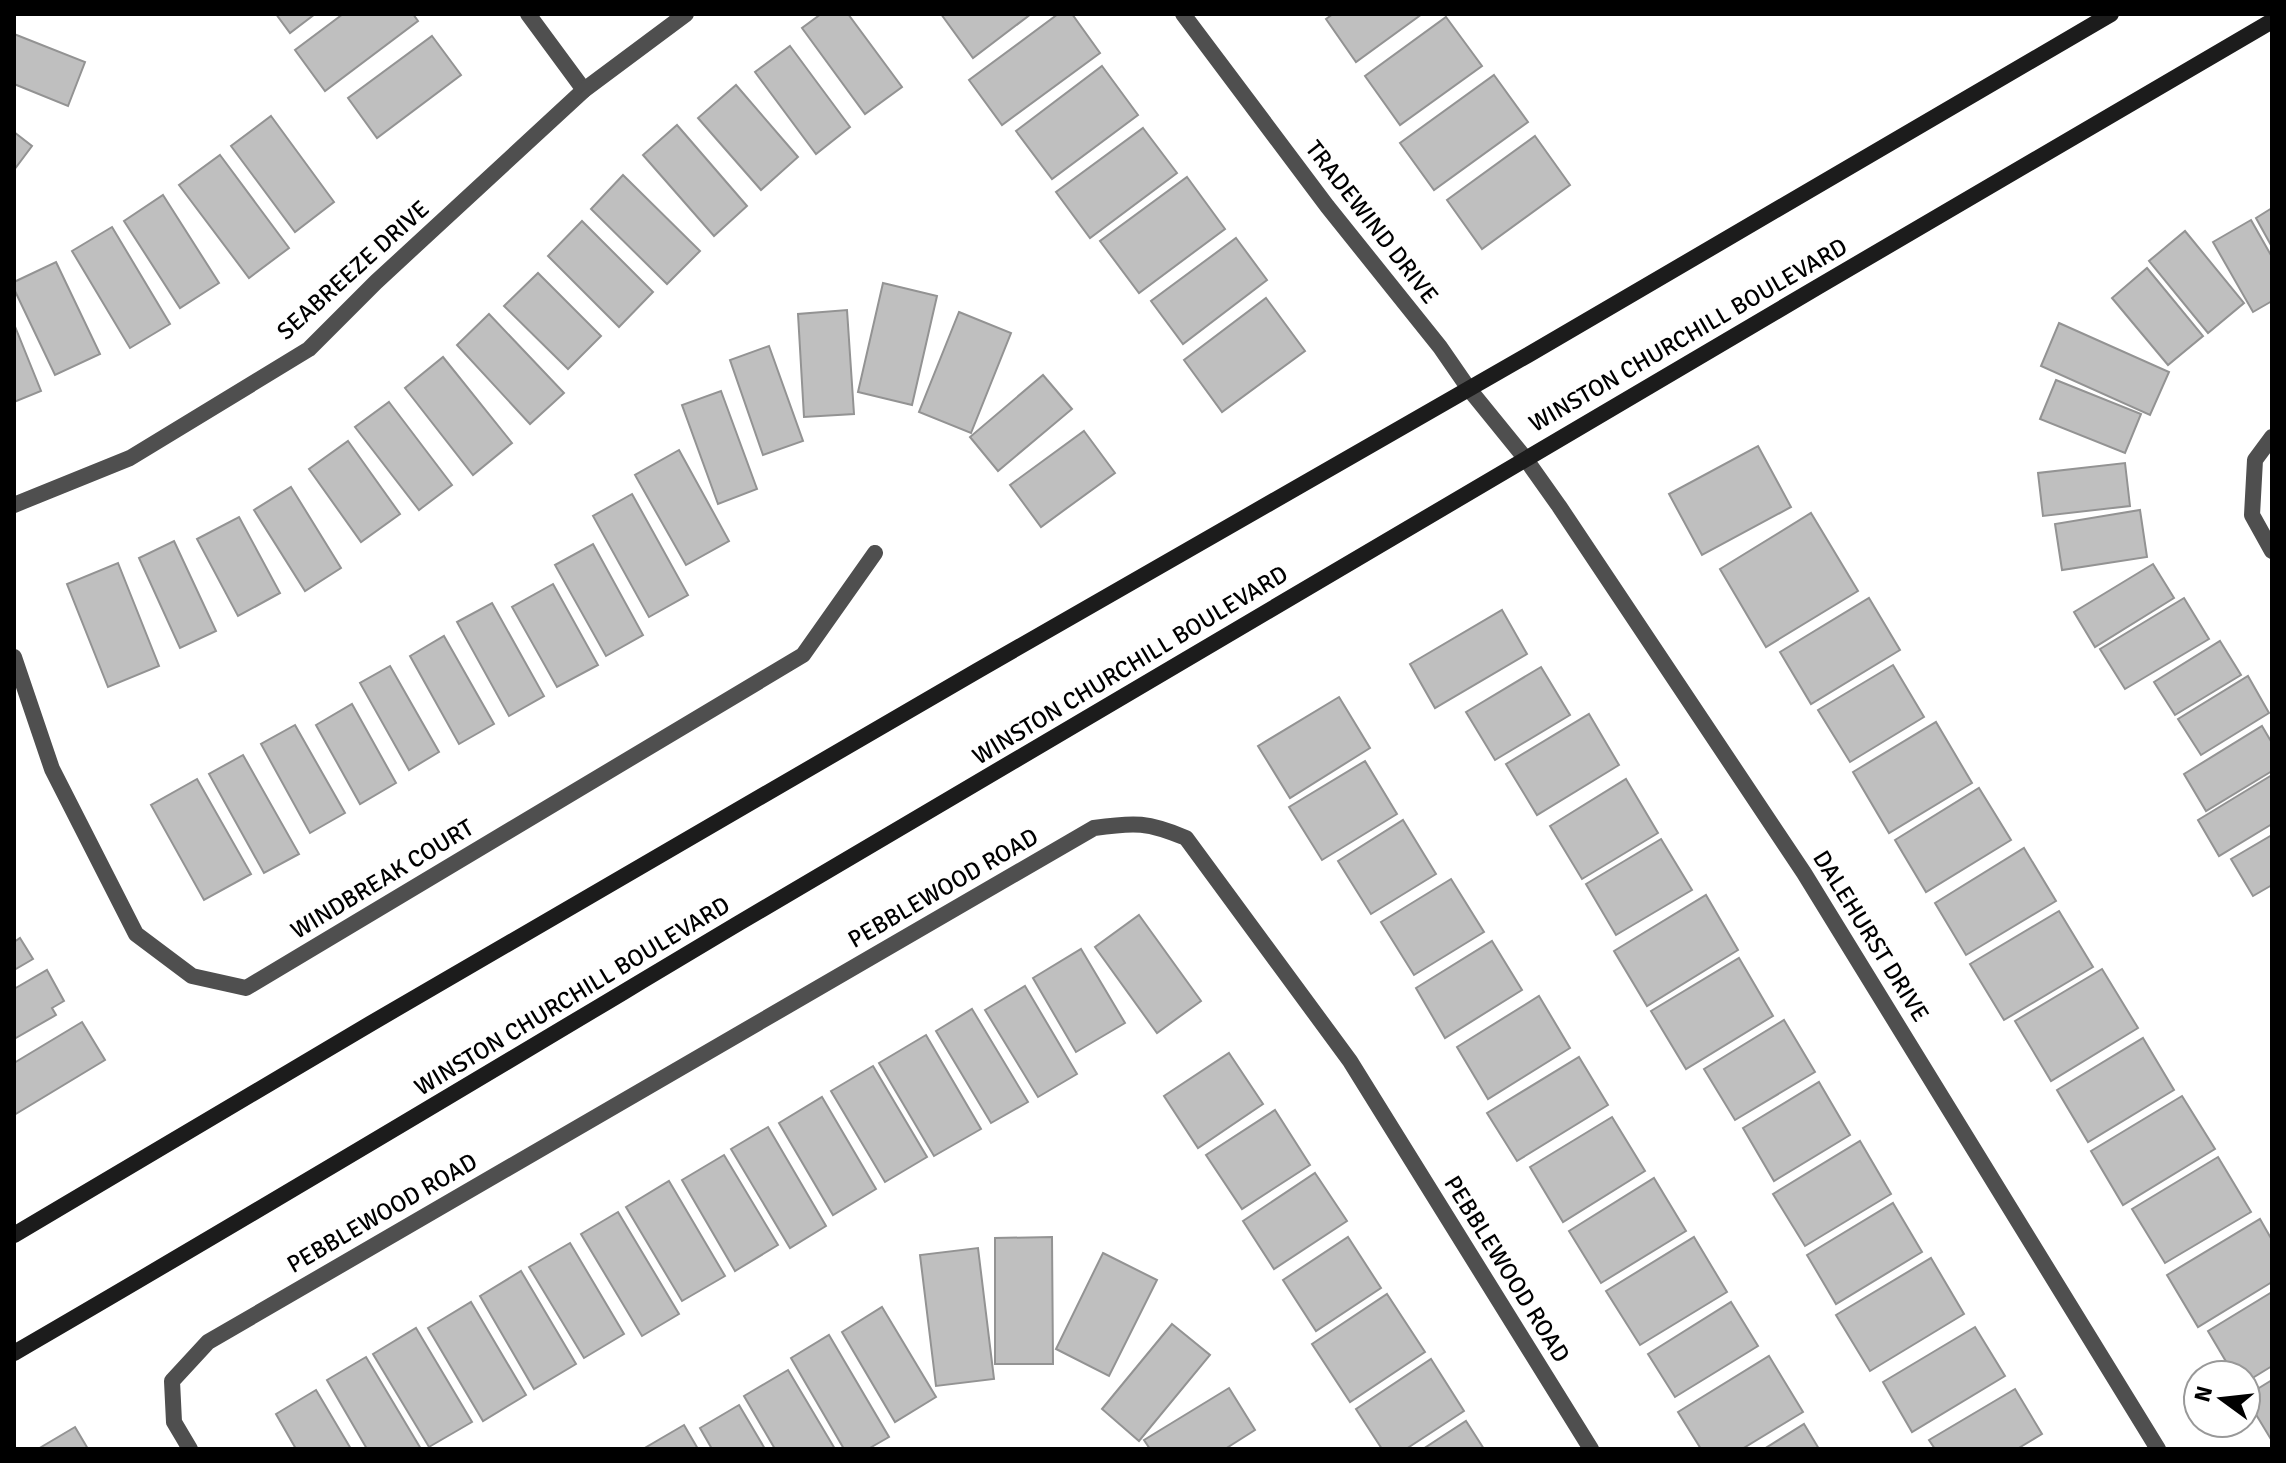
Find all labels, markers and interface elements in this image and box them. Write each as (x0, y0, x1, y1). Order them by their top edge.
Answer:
street label: TRADEWIND DRIVE (1299, 134, 1445, 310)
street label: SEABREEZE DRIVE (271, 194, 435, 346)
street label: WINSTON CHURCHILL BOULEVARD (1523, 231, 1853, 439)
street label: WINSTON CHURCHILL BOULEVARD (967, 559, 1293, 771)
street label: WINDBREAK COURT (285, 812, 479, 945)
street label: PEBBLEWOOD ROAD (843, 821, 1043, 955)
street label: DALEHURST DRIVE (1806, 845, 1936, 1027)
street label: WINSTON CHURCHILL BOULEVARD (409, 890, 735, 1102)
street label: PEBBLEWOOD ROAD (282, 1146, 482, 1280)
street label: PEBBLEWOOD ROAD (1437, 1170, 1577, 1368)
north arrow (2182, 1359, 2262, 1439)
text: N (2188, 1383, 2218, 1405)

